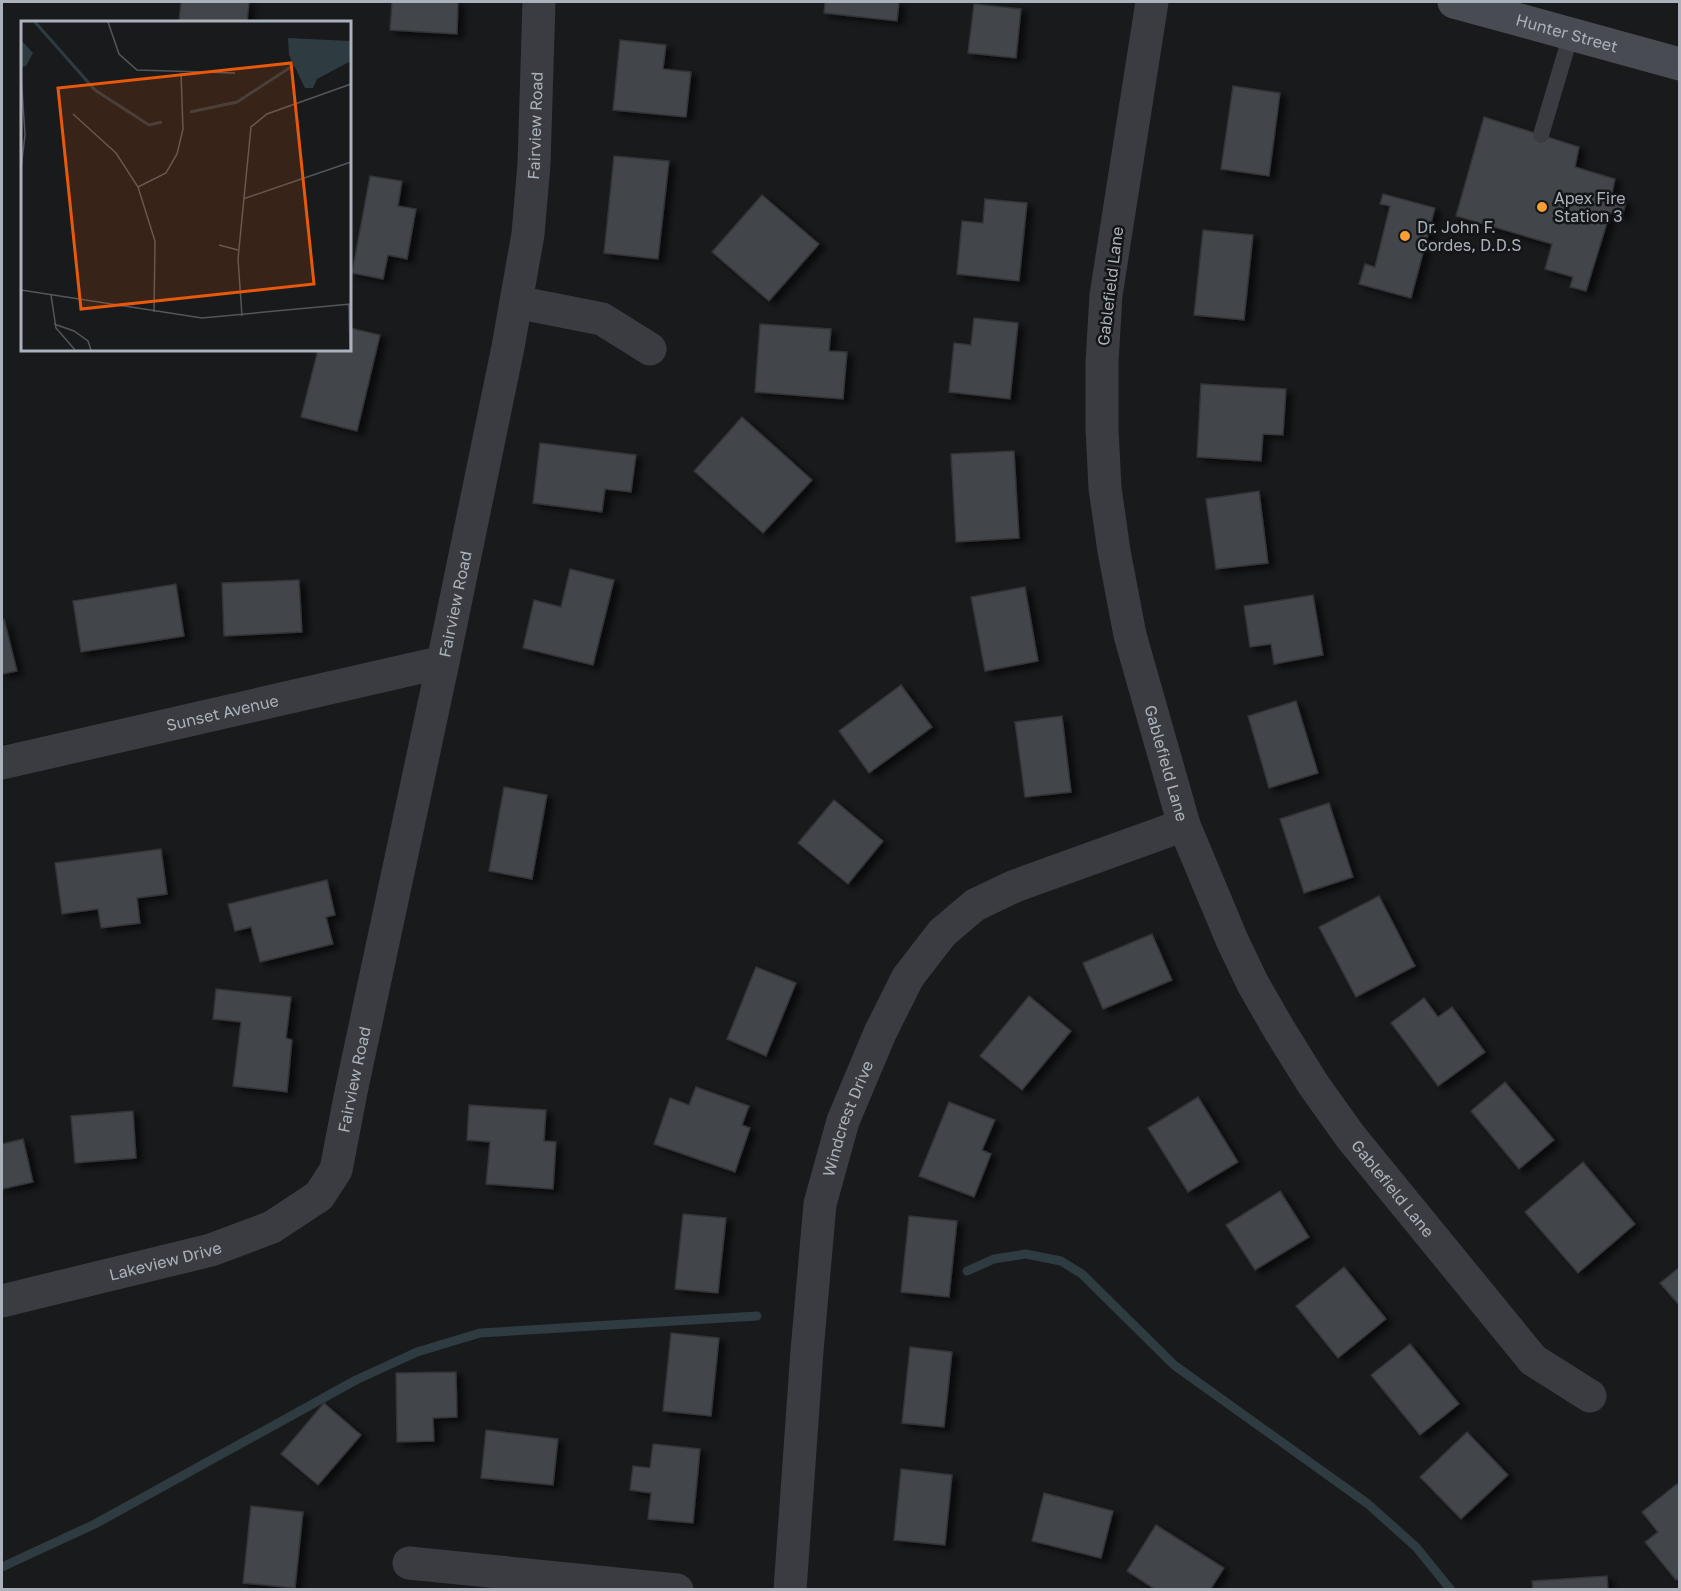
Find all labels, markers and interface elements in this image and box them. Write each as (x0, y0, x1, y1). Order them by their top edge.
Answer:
street label: Hunter Street (1514, 9, 1620, 56)
inset map (21, 21, 351, 351)
street label: Fairview Road (523, 71, 547, 180)
place label: Apex Fire Station 3 (1554, 188, 1626, 226)
marker: Apex Fire Station 3 (1535, 200, 1549, 214)
place label: Dr. John F. Cordes, D.D.S (1417, 217, 1521, 255)
street label: Gablefield Lane (1093, 225, 1127, 347)
marker: Dr. John F. Cordes, D.D.S (1398, 229, 1412, 243)
street label: Fairview Road (434, 549, 476, 659)
street label: Sunset Avenue (164, 690, 280, 735)
street label: Gablefield Lane (1140, 703, 1192, 823)
street label: Fairview Road (333, 1025, 375, 1134)
street label: Windcrest Drive (818, 1057, 877, 1179)
street label: Gablefield Lane (1347, 1136, 1439, 1241)
street label: Lakeview Drive (107, 1237, 224, 1285)

